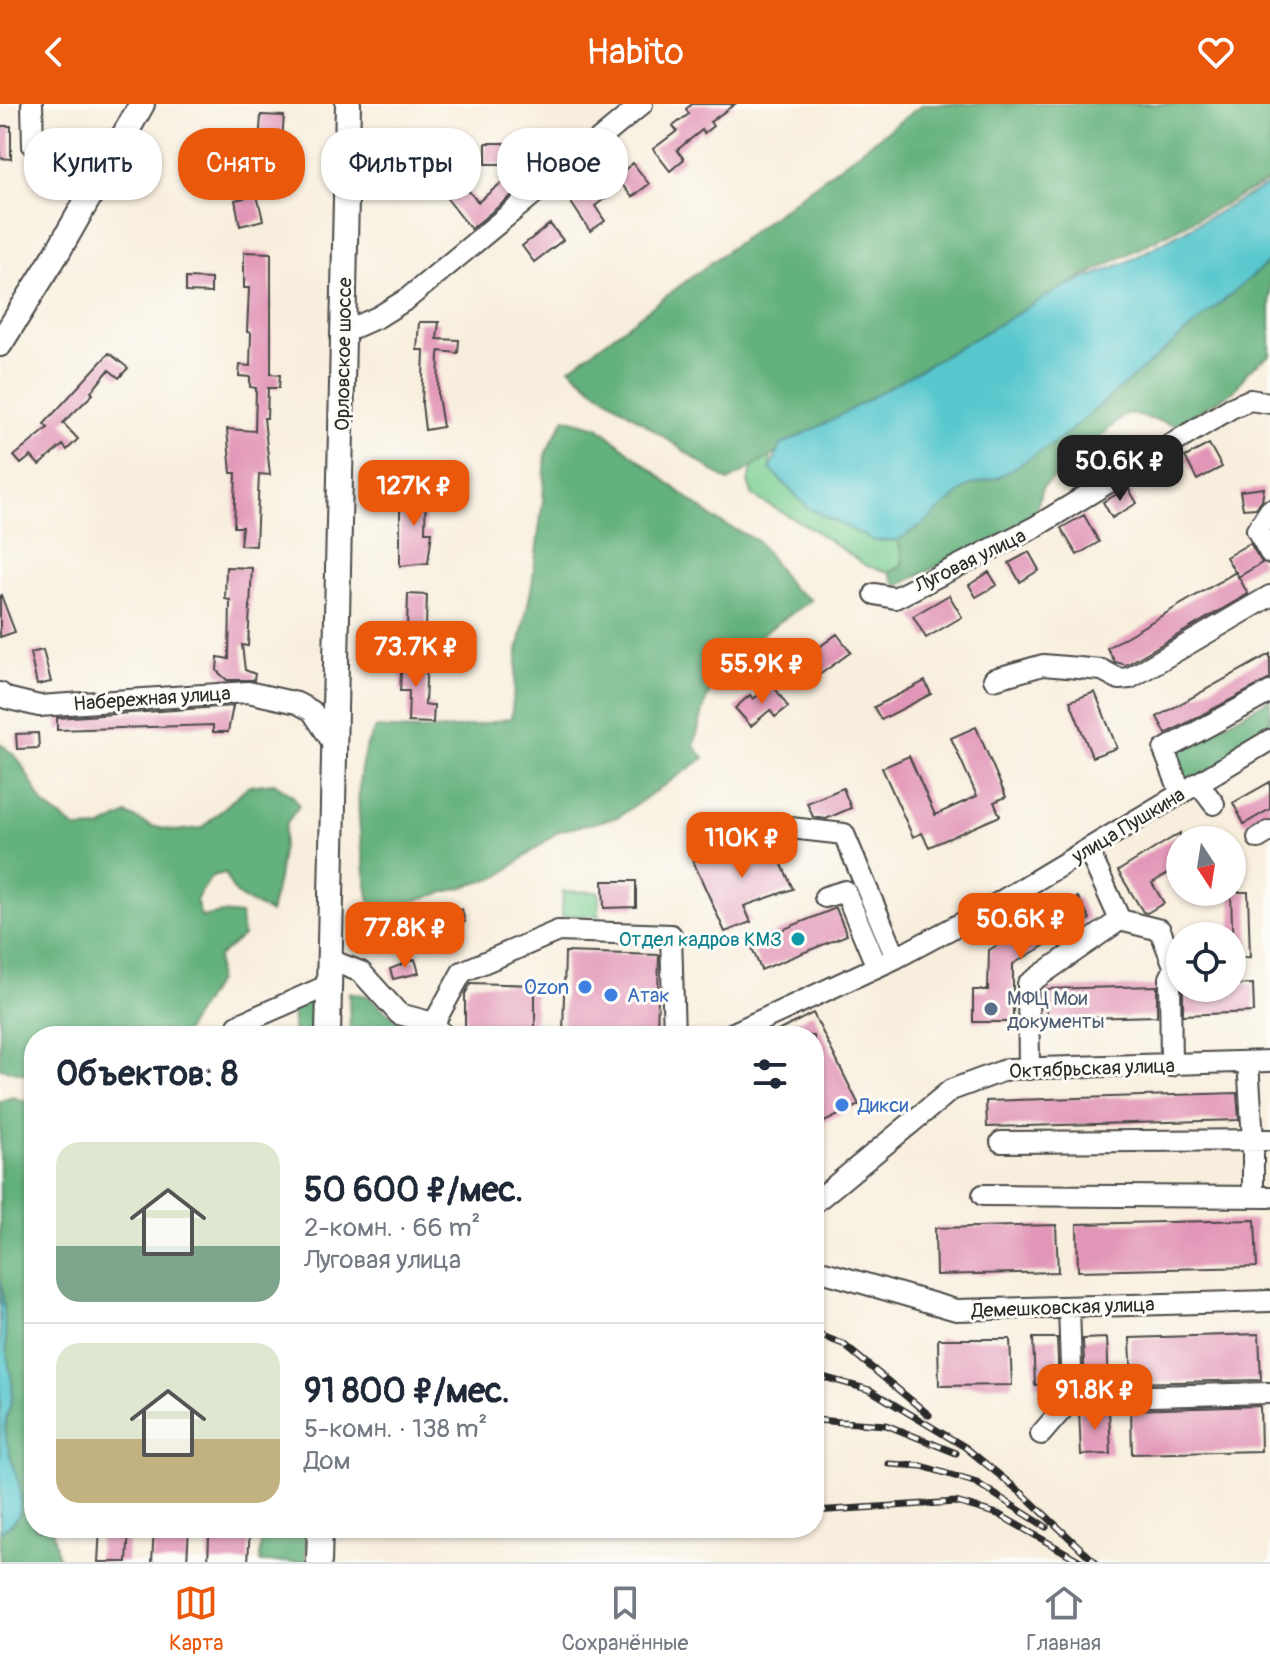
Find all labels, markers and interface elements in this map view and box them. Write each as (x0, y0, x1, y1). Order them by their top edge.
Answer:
icon: back (32, 30, 76, 74)
text: Habito (586, 30, 684, 75)
icon: heart (1194, 30, 1238, 74)
chip: Купить (24, 128, 162, 200)
chip: Снять (178, 128, 305, 200)
chip: Фильтры (321, 128, 481, 200)
chip: Новое (497, 128, 628, 200)
street label: Орловское шоссе (330, 277, 357, 431)
pin: 50.6K ₽ (1046, 435, 1194, 503)
text: 50.6K ₽ (1075, 445, 1165, 477)
pin: 127K ₽ (349, 460, 479, 528)
text: 127K ₽ (376, 470, 452, 502)
street label: Луговая улица (910, 523, 1030, 599)
pin: 73.7K ₽ (342, 621, 490, 689)
text: 73.7K ₽ (374, 631, 458, 663)
pin: 55.9K ₽ (688, 638, 836, 706)
text: 55.9K ₽ (720, 648, 804, 680)
street label: Набережная улица (73, 681, 232, 716)
street label: улица Пушкина (1066, 782, 1189, 869)
pin: 110K ₽ (677, 812, 807, 880)
text: 110K ₽ (704, 822, 780, 854)
north arrow (1166, 826, 1246, 906)
map controls (1166, 826, 1246, 1002)
pin: 50.6K ₽ (947, 893, 1095, 961)
pin: 77.8K ₽ (331, 902, 479, 970)
text: 50.6K ₽ (976, 903, 1066, 935)
text: 77.8K ₽ (363, 912, 447, 944)
button: locate (1166, 922, 1246, 1002)
place label: Отдел кадров КМЗ (619, 927, 782, 952)
marker: Отдел кадров КМЗ (789, 930, 807, 948)
place label: Ozon (524, 975, 569, 1000)
marker: Ozon (576, 978, 594, 996)
place label: Атак (627, 983, 670, 1008)
marker: Атак (602, 986, 620, 1004)
place label: МФЦ Мои документы (1007, 986, 1105, 1034)
marker: МФЦ Мои документы (982, 1000, 1000, 1018)
icon: filters (748, 1052, 792, 1096)
text: Объектов: 8 (56, 1053, 238, 1096)
street label: Октябрьская улица (1009, 1053, 1175, 1084)
place label: Дикси (857, 1093, 908, 1118)
marker: Дикси (833, 1096, 851, 1114)
text: 50 600 ₽/мес. (304, 1169, 523, 1212)
icon: home (120, 1174, 216, 1270)
text: 2-комн. · 66 m² (304, 1212, 480, 1244)
text: Луговая улица (304, 1244, 461, 1276)
street label: Демешковская улица (970, 1292, 1155, 1323)
pin: 91.8K ₽ (1021, 1364, 1169, 1432)
text: 91 800 ₽/мес. (304, 1370, 510, 1413)
text: 91.8K ₽ (1055, 1374, 1135, 1406)
icon: home (120, 1375, 216, 1471)
text: 5-комн. · 138 m² (304, 1413, 487, 1445)
text: Дом (304, 1445, 351, 1477)
tab: Карта (169, 1581, 224, 1657)
tab: Сохранённые (561, 1581, 688, 1657)
tab: Главная (1026, 1581, 1101, 1657)

